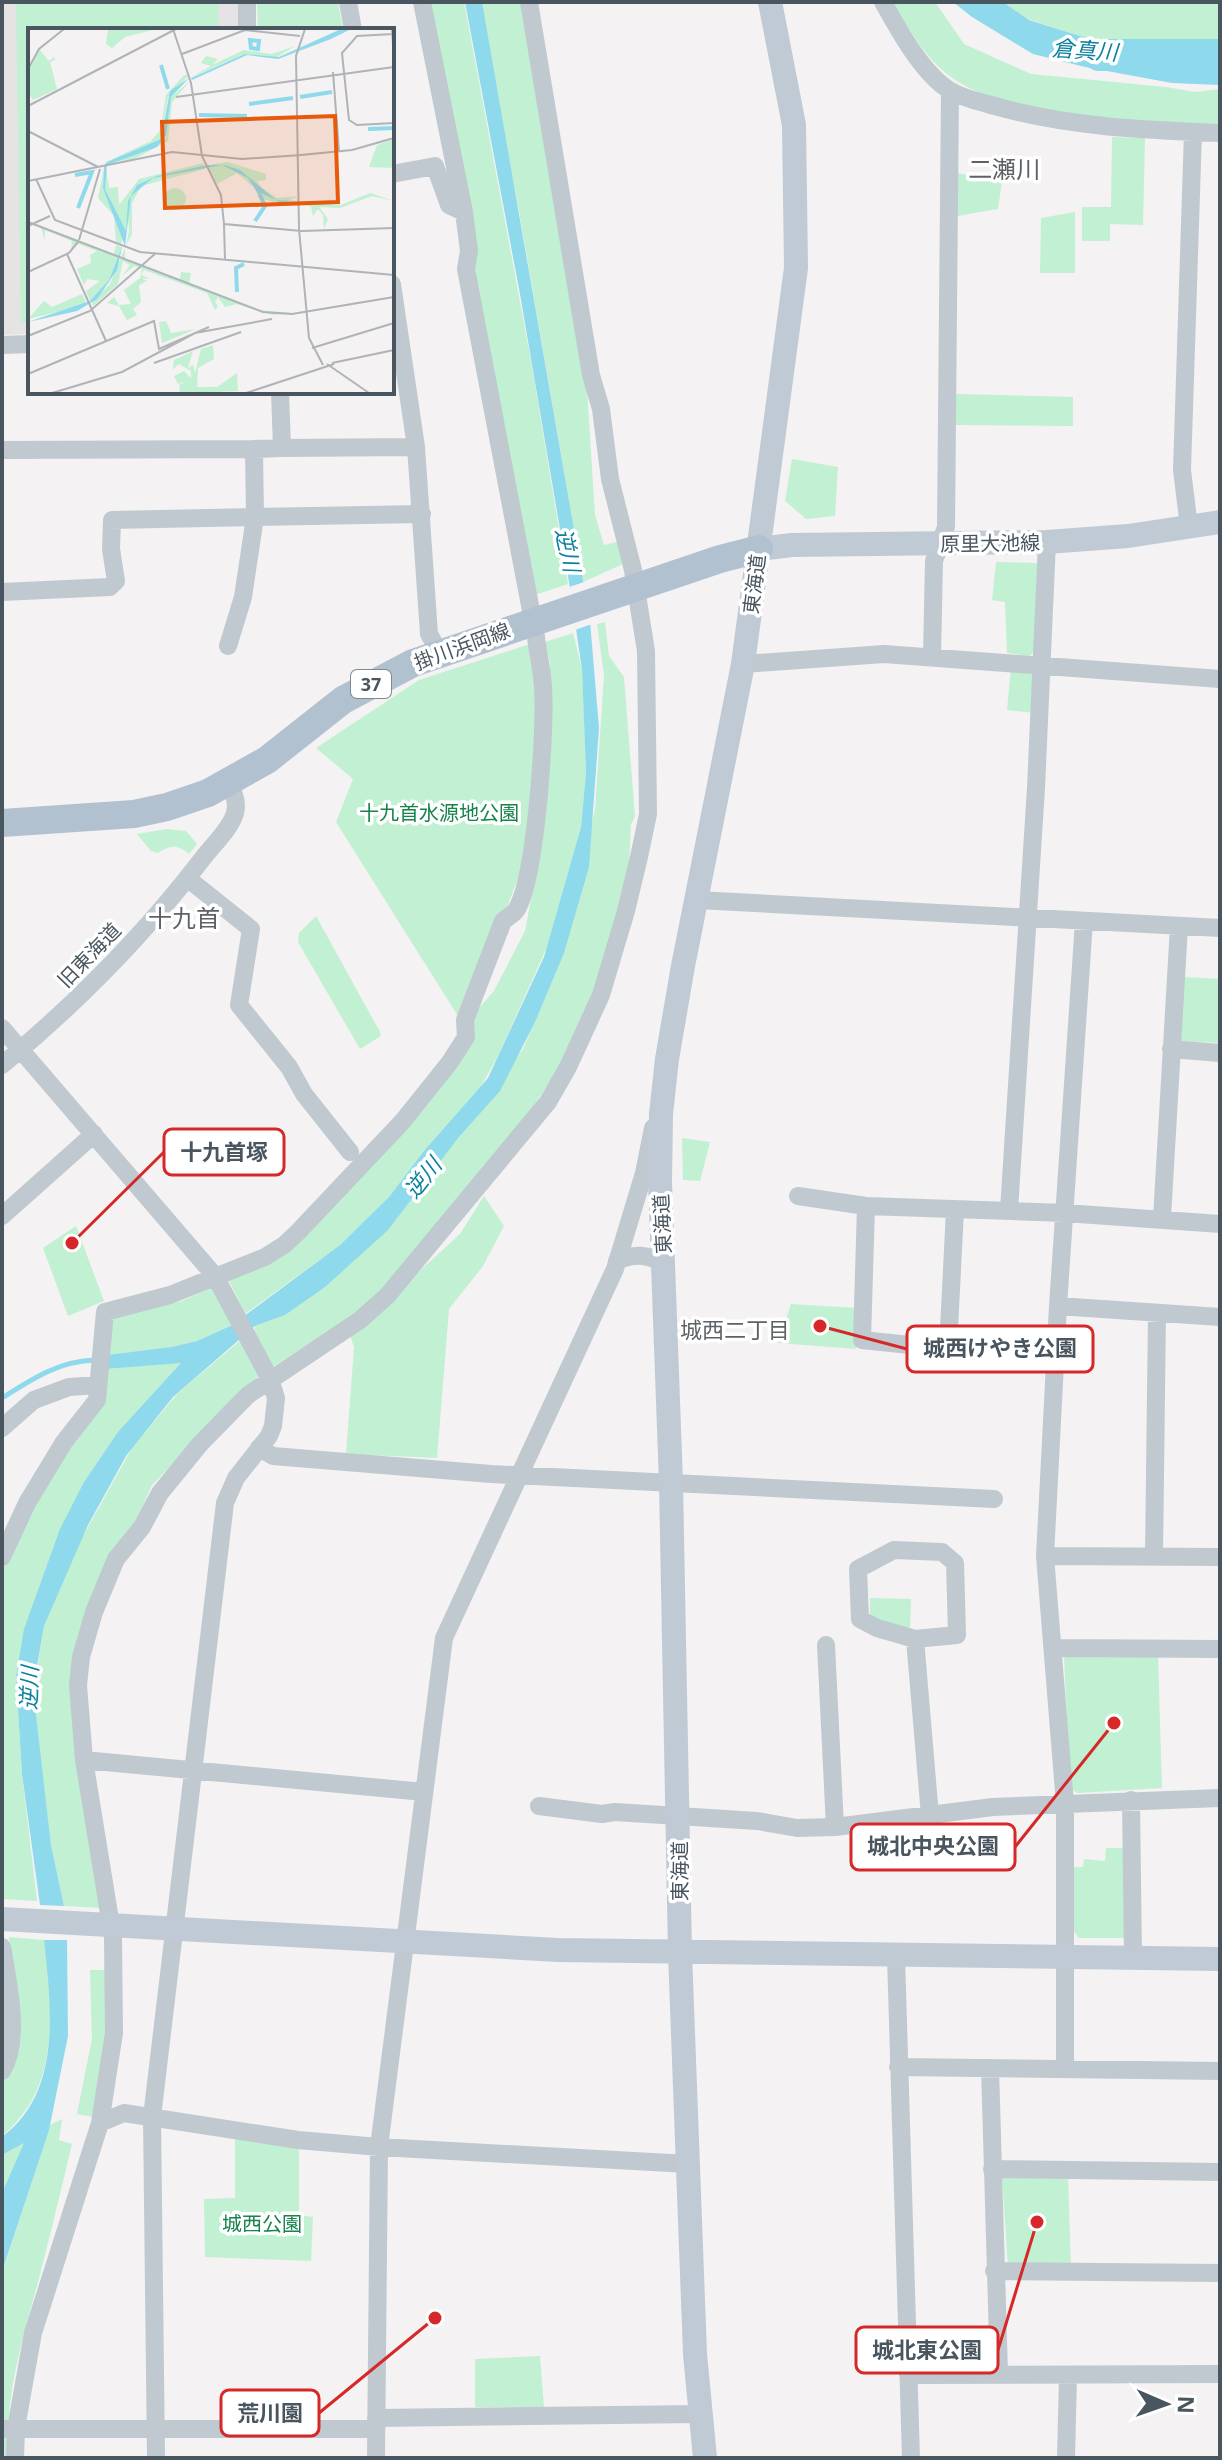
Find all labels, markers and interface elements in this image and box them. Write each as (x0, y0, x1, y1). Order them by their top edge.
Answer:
inset map (28, 28, 394, 394)
water label: 倉真川 (1051, 32, 1121, 66)
district label: 二瀬川 (968, 152, 1040, 185)
water label: 逆川 (550, 525, 589, 577)
street label: 原里大池線 (940, 529, 1040, 557)
street label: 東海道 (737, 553, 771, 615)
street label: 掛川浜岡線 (410, 616, 514, 676)
road number: 37 (351, 670, 391, 698)
park label: 十九首水源地公園 (359, 799, 519, 826)
district label: 十九首 (148, 901, 220, 934)
street label: 旧東海道 (52, 917, 126, 993)
callout: 十九首塚 (164, 1129, 284, 1175)
text: 十九首塚 (180, 1136, 268, 1166)
water label: 逆川 (396, 1149, 449, 1204)
street label: 東海道 (647, 1193, 677, 1255)
district label: 城西二丁目 (680, 1314, 790, 1344)
callout: 城西けやき公園 (907, 1326, 1093, 1372)
text: 城西けやき公園 (923, 1332, 1077, 1362)
water label: 逆川 (12, 1663, 44, 1711)
callout: 城北中央公園 (851, 1824, 1015, 1870)
text: 城北中央公園 (867, 1830, 999, 1860)
street label: 東海道 (666, 1841, 693, 1901)
park label: 城西公園 (222, 2210, 302, 2237)
callout: 城北東公園 (856, 2327, 998, 2373)
text: 城北東公園 (872, 2334, 982, 2364)
north arrow (1126, 2364, 1206, 2444)
callout: 荒川園 (221, 2390, 319, 2436)
text: N (1172, 2395, 1202, 2414)
text: 荒川園 (237, 2397, 303, 2427)

